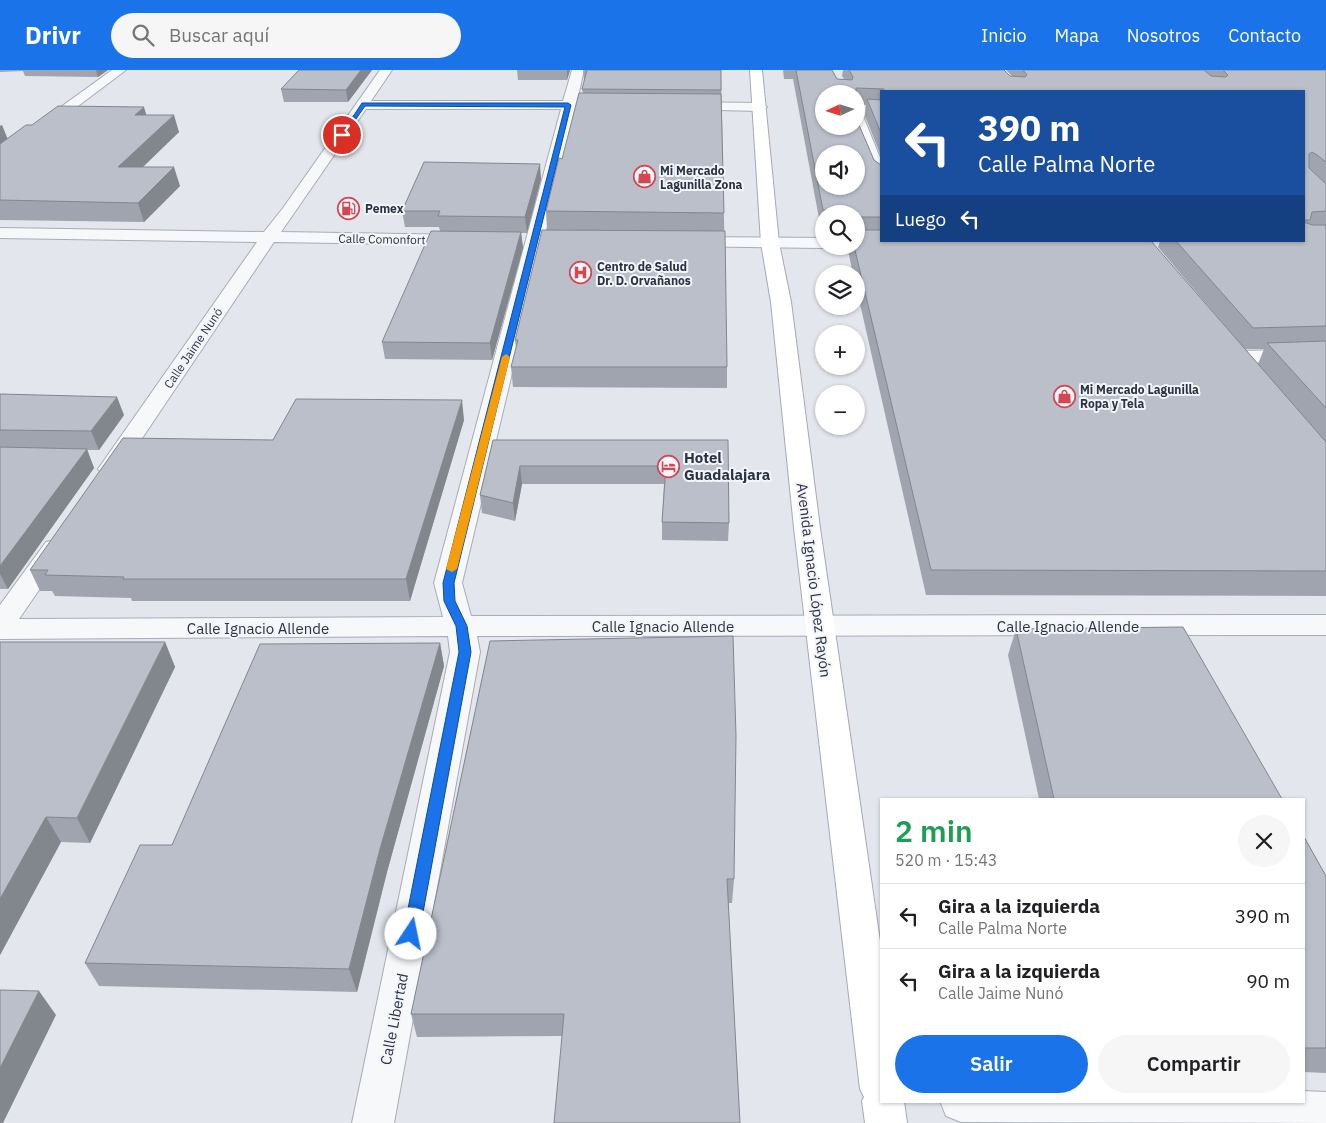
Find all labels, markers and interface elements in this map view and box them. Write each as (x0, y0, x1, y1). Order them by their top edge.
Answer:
search box (111, 13, 461, 58)
text: Drivr (25, 19, 81, 51)
icon: search (129, 21, 157, 49)
text: Buscar aquí (169, 23, 269, 47)
text: Inicio (981, 24, 1027, 47)
text: Mapa (1055, 24, 1099, 47)
text: Nosotros (1127, 24, 1200, 47)
text: Contacto (1228, 24, 1301, 47)
north arrow (815, 85, 865, 135)
map controls (815, 85, 865, 435)
text: 390 m (978, 105, 1081, 151)
icon: left (895, 110, 960, 175)
pin (321, 114, 363, 156)
icon: arrive (328, 121, 356, 149)
button: sound (815, 145, 865, 195)
text: Calle Palma Norte (978, 149, 1155, 178)
place label: Mi Mercado Lagunilla Zona (660, 163, 743, 192)
shop icon: Mi Mercado Lagunilla Zona (632, 165, 656, 189)
fuel station icon: Pemex (337, 196, 361, 220)
place label: Pemex (365, 201, 404, 216)
button: search (815, 205, 865, 255)
icon: left (956, 205, 984, 233)
text: Luego (895, 207, 946, 231)
street label: Calle Comonfort (338, 231, 426, 247)
place label: Centro de Salud Dr. D. Orvañanos (597, 259, 691, 288)
hospital icon: Centro de Salud Dr. D. Orvañanos (569, 261, 593, 285)
button: layers (815, 265, 865, 315)
street label: Calle Jaime Nunó (160, 305, 226, 391)
button: + (815, 325, 865, 375)
place label: Mi Mercado Lagunilla Ropa y Tela (1080, 382, 1199, 411)
shop icon: Mi Mercado Lagunilla Ropa y Tela (1052, 384, 1076, 408)
button: − (815, 385, 865, 435)
place label: Hotel Guadalajara (684, 448, 771, 484)
hotel icon: Hotel Guadalajara (656, 454, 680, 478)
street label: Avenida Ignacio López Rayón (793, 482, 835, 678)
street label: Calle Ignacio Allende (592, 617, 734, 636)
street label: Calle Ignacio Allende (997, 617, 1139, 636)
street label: Calle Ignacio Allende (187, 619, 329, 638)
text: 2 min (895, 811, 973, 850)
button: close (1238, 815, 1290, 867)
text: 520 m · 15:43 (895, 850, 997, 870)
text: Gira a la izquierda (938, 894, 1100, 918)
icon: left (895, 902, 923, 930)
text: 390 m (1235, 904, 1290, 928)
position arrow (384, 907, 436, 959)
text: Calle Palma Norte (938, 918, 1067, 938)
text: Gira a la izquierda (938, 959, 1100, 983)
icon: left (895, 967, 923, 995)
text: 90 m (1246, 969, 1290, 993)
street label: Calle Libertad (376, 972, 412, 1066)
text: Calle Jaime Nunó (938, 983, 1063, 1003)
button: Salir (895, 1035, 1088, 1093)
button: Compartir (1098, 1035, 1290, 1093)

